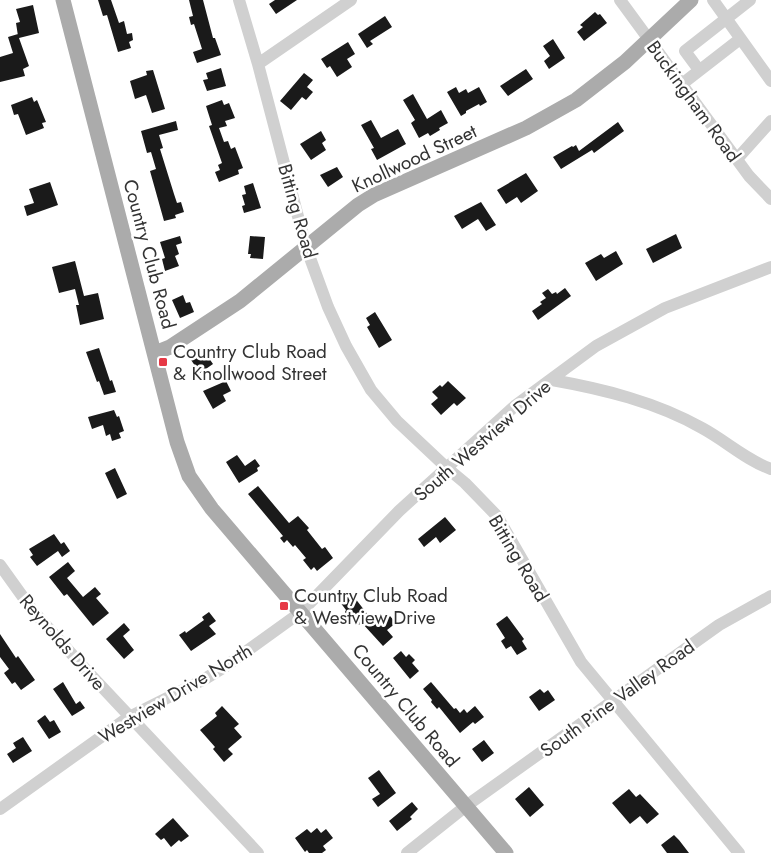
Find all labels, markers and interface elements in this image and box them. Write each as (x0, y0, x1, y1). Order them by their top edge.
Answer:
street label: Buckingham Road (640, 35, 747, 168)
street label: Knollwood Street (347, 117, 482, 199)
street label: Bitting Road (271, 161, 324, 262)
street label: Country Club Road (117, 176, 182, 332)
place label: Country Club Road & Knollwood Street (173, 338, 327, 387)
marker: Country Club Road & Knollwood Street (157, 356, 169, 368)
street label: South Westview Drive (408, 373, 557, 508)
street label: Bitting Road (482, 510, 555, 607)
place label: Country Club Road & Westview Drive (294, 582, 448, 631)
street label: Reynolds Drive (13, 588, 112, 696)
marker: Country Club Road & Westview Drive (278, 600, 290, 612)
street label: South Pine Valley Road (535, 633, 700, 764)
street label: Westview Drive North (93, 637, 257, 750)
street label: Country Club Road (346, 638, 465, 773)

